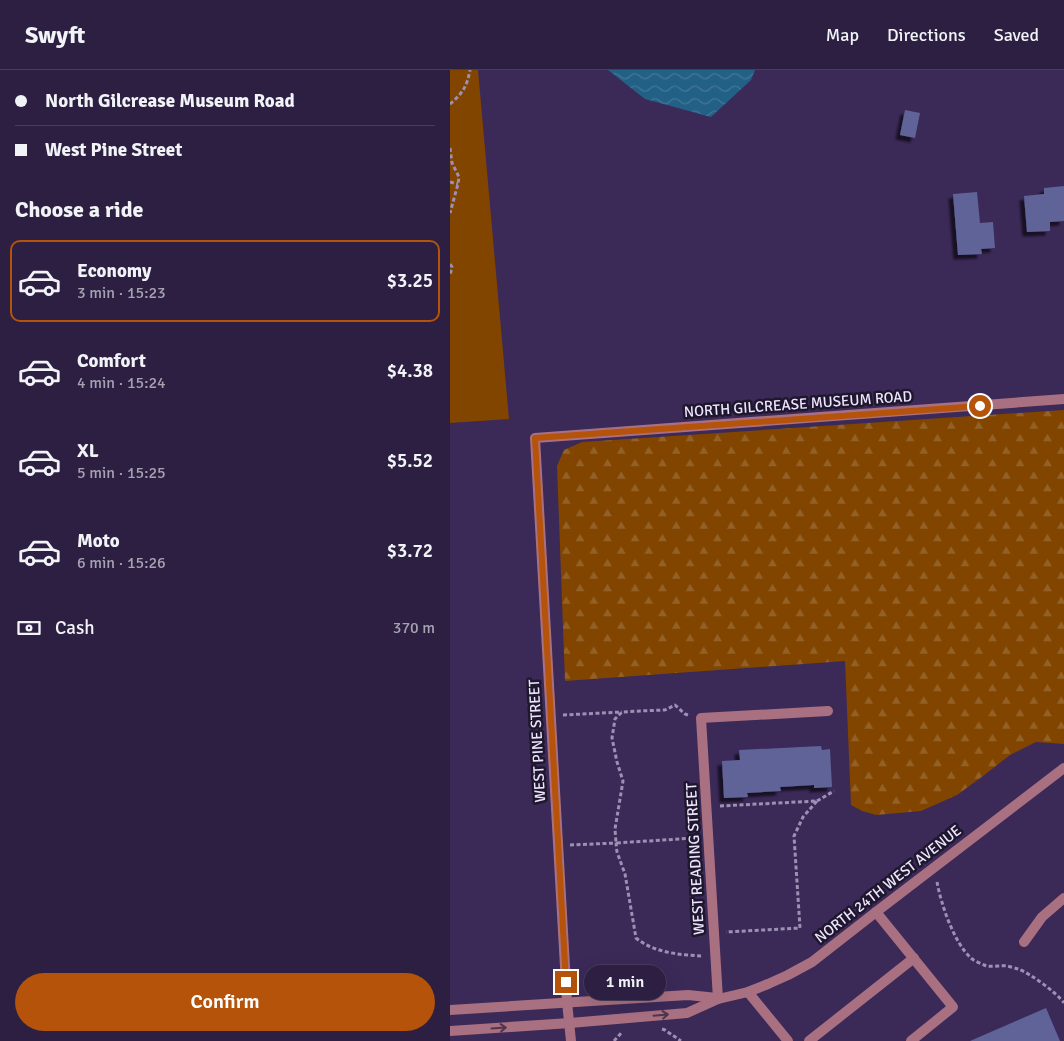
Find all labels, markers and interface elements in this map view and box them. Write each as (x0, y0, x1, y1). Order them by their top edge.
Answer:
text: Swyft (25, 20, 85, 50)
text: Map (826, 24, 859, 46)
text: Directions (887, 24, 966, 46)
text: Saved (994, 24, 1039, 46)
text: North Gilcrease Museum Road (45, 89, 295, 113)
text: West Pine Street (45, 138, 182, 162)
text: Choose a ride (15, 196, 143, 223)
icon: car (17, 259, 62, 304)
text: Economy (77, 259, 151, 283)
text: $3.25 (387, 269, 433, 293)
text: 3 min · 15:23 (77, 283, 166, 303)
icon: car (17, 349, 62, 394)
text: Comfort (77, 349, 146, 373)
text: $4.38 (387, 359, 433, 383)
text: 4 min · 15:24 (77, 373, 166, 393)
street label: NORTH GILCREASE MUSEUM ROAD (683, 387, 913, 421)
route start (969, 395, 991, 417)
icon: car (17, 439, 62, 484)
text: XL (77, 439, 99, 463)
text: $5.52 (387, 449, 433, 473)
text: 5 min · 15:25 (77, 463, 166, 483)
icon: car (17, 529, 62, 574)
text: Moto (77, 529, 120, 553)
text: $3.72 (387, 539, 433, 563)
text: 6 min · 15:26 (77, 553, 166, 573)
icon: cash (15, 614, 43, 642)
text: Cash (55, 616, 95, 640)
text: 370 m (393, 618, 435, 638)
street label: WEST PINE STREET (525, 678, 549, 803)
street label: WEST READING STREET (682, 782, 708, 936)
street label: NORTH 24TH WEST AVENUE (811, 821, 965, 947)
callout: 1 min (584, 964, 666, 1000)
route end (555, 971, 577, 993)
text: 1 min (606, 972, 644, 992)
button: Confirm (15, 973, 435, 1031)
one-way arrow (652, 1010, 668, 1020)
one-way arrow (490, 1023, 506, 1032)

